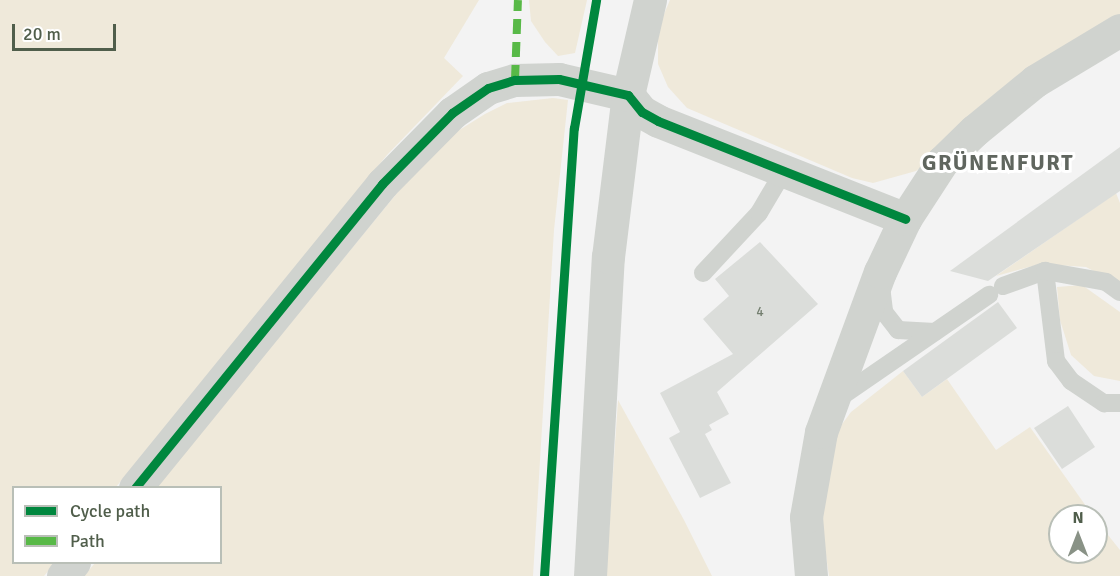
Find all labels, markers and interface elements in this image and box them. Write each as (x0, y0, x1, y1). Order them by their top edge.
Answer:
scale bar (15, 12, 118, 50)
text: 20 m (23, 23, 61, 45)
district label: GRÜNENFURT (922, 150, 1074, 176)
house number: 4 (756, 304, 764, 320)
legend (12, 486, 222, 564)
text: Cycle path (70, 500, 150, 522)
north arrow (1048, 504, 1108, 564)
text: N (1072, 508, 1084, 528)
text: Path (70, 530, 105, 552)

